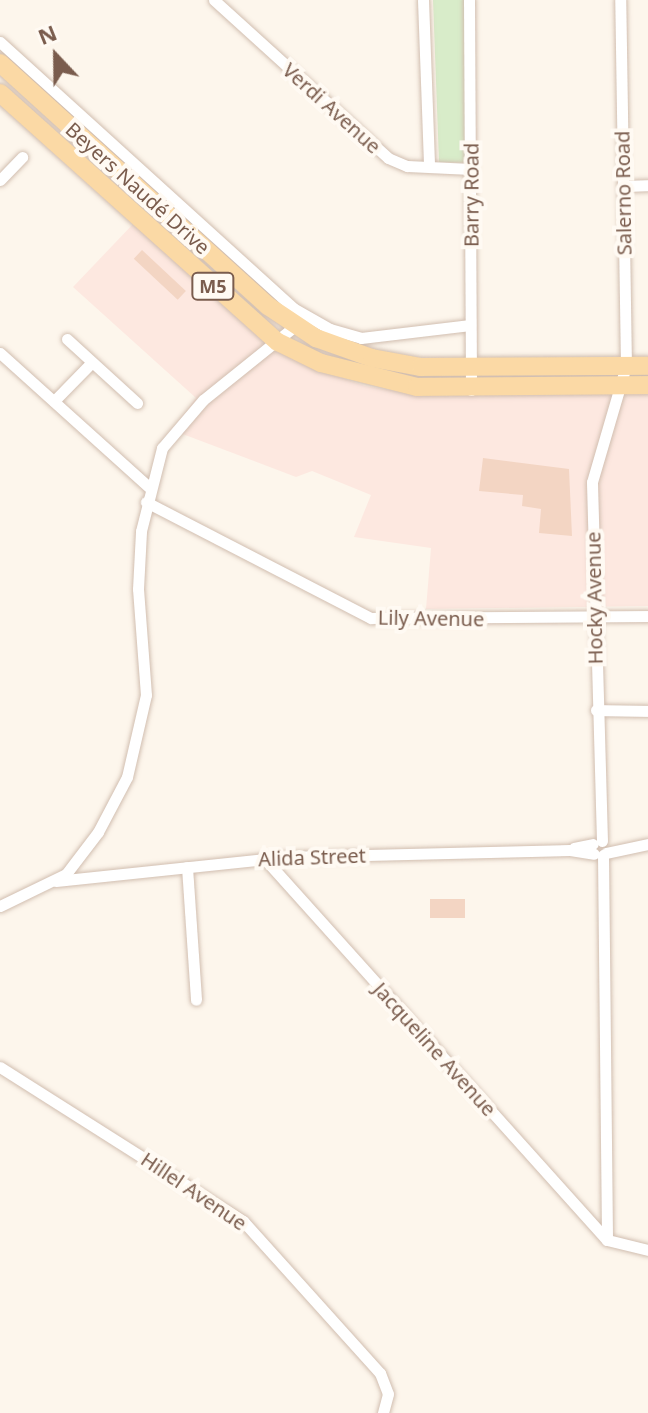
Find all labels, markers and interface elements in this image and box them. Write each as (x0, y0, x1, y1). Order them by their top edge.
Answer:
north arrow (16, 16, 96, 96)
text: N (33, 16, 61, 51)
street label: Verdi Avenue (278, 58, 386, 158)
street label: Beyers Naudé Drive (61, 117, 215, 259)
street label: Salerno Road (610, 130, 636, 256)
street label: Barry Road (459, 143, 483, 247)
road number: M5 (191, 272, 235, 300)
street label: Hocky Avenue (581, 531, 607, 665)
street label: Lily Avenue (378, 605, 484, 631)
street label: Alida Street (258, 843, 366, 871)
street label: Jacqueline Avenue (369, 977, 501, 1121)
street label: Hillel Avenue (137, 1147, 251, 1235)

